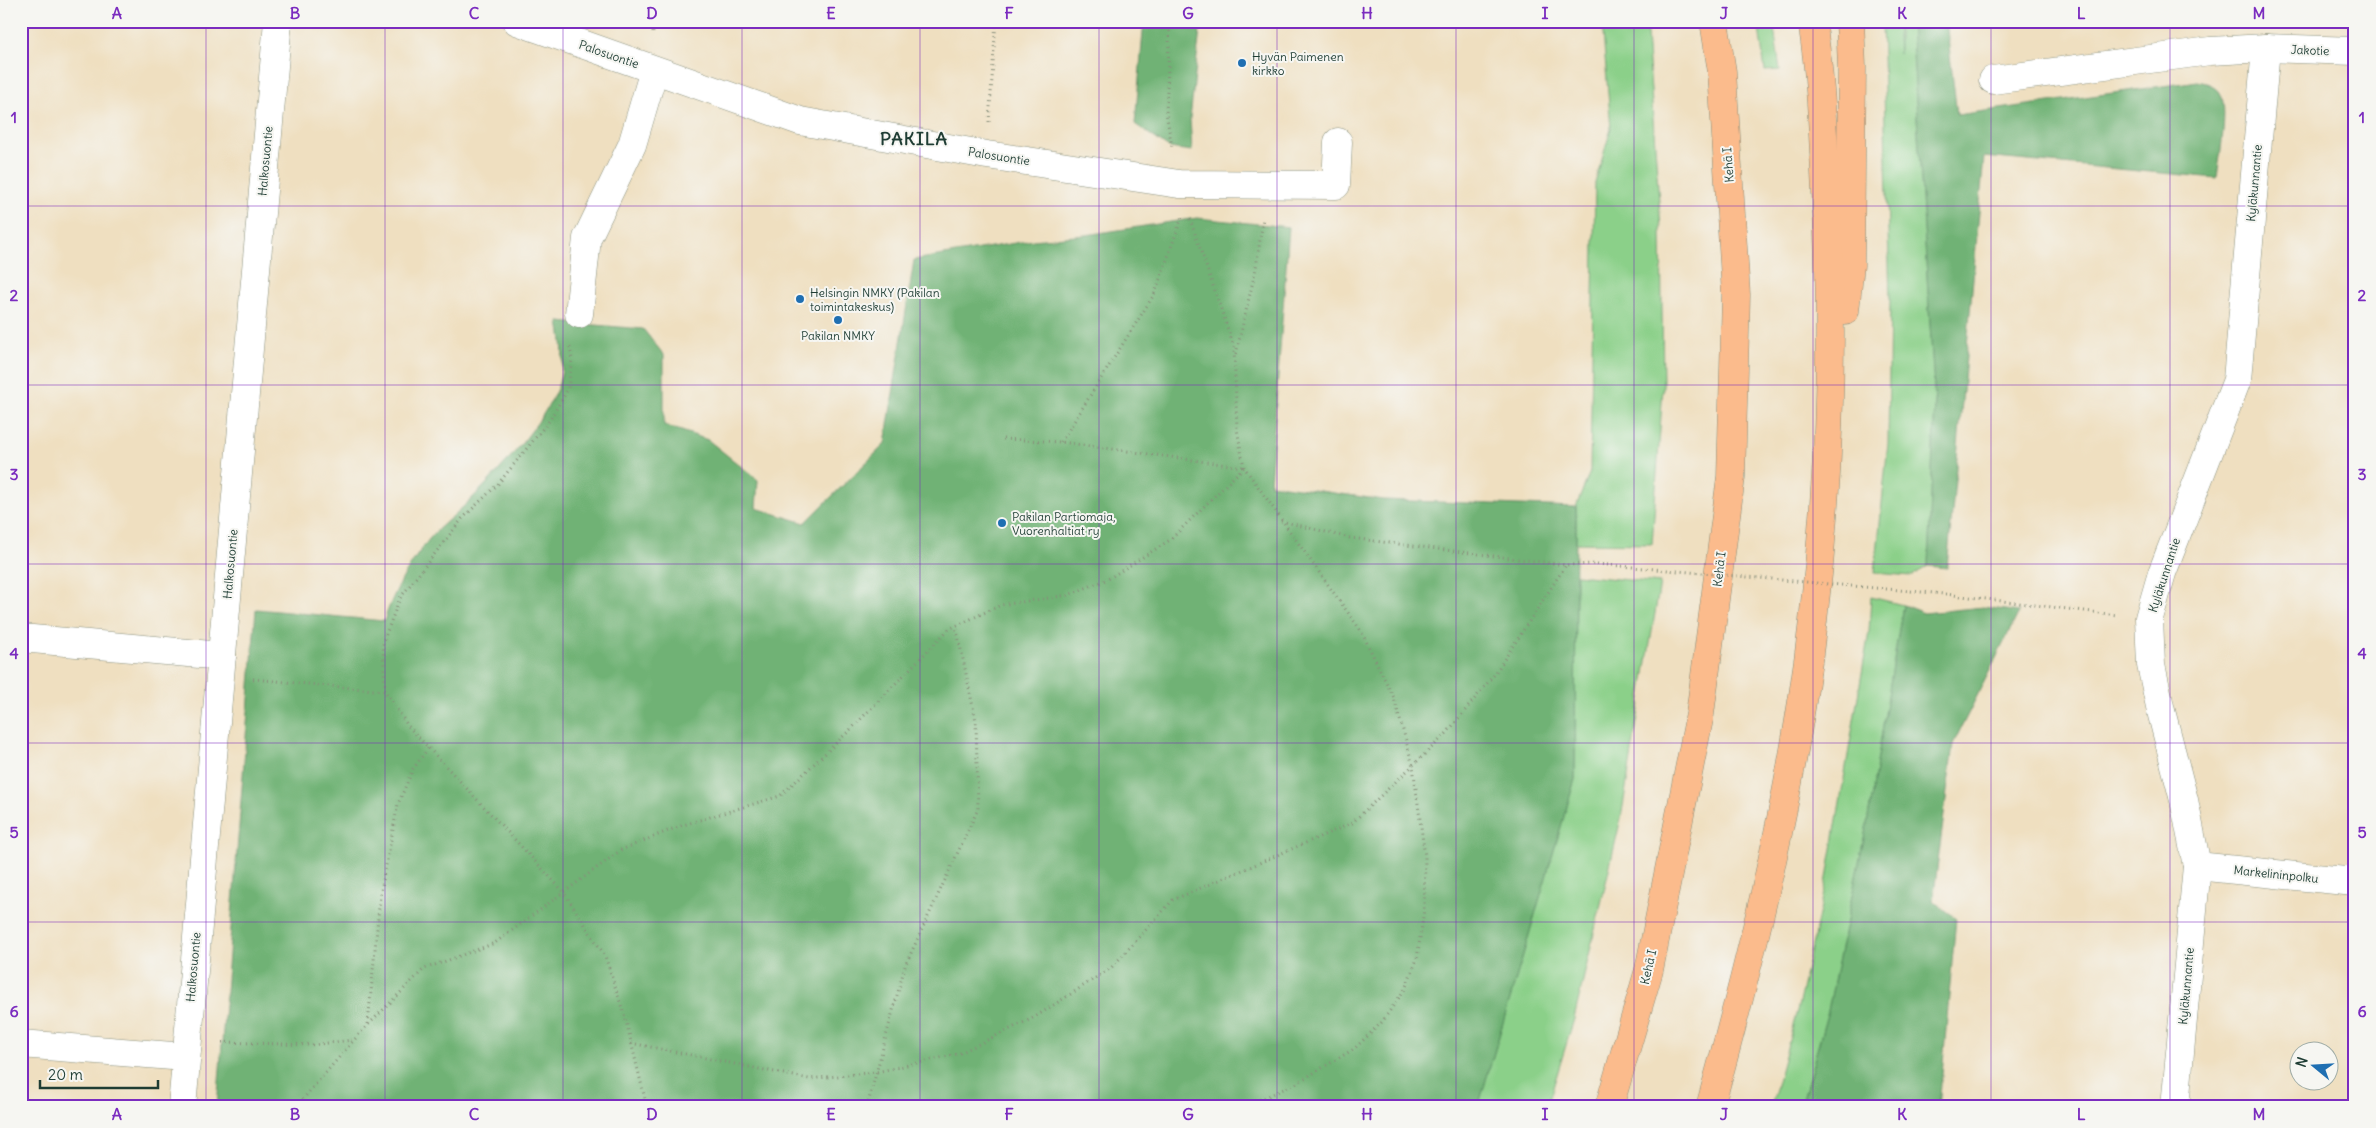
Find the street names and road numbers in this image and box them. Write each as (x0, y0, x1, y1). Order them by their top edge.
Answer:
street label: Palosuontie (577, 37, 641, 71)
street label: Jakotie (2290, 42, 2330, 58)
street label: Halkosuontie (254, 125, 276, 197)
street label: Palosuontie (967, 144, 1031, 168)
street label: Kyläkunnantie (2243, 144, 2265, 222)
street label: Kehä I (1719, 147, 1737, 183)
street label: Halkosuontie (219, 528, 241, 600)
street label: Kyläkunnantie (2145, 536, 2183, 614)
street label: Kehä I (1709, 550, 1729, 588)
street label: Markelininpolku (2233, 862, 2319, 886)
street label: Halkosuontie (182, 931, 204, 1003)
street label: Kyläkunnantie (2175, 947, 2197, 1025)
street label: Kehä I (1637, 948, 1659, 986)

